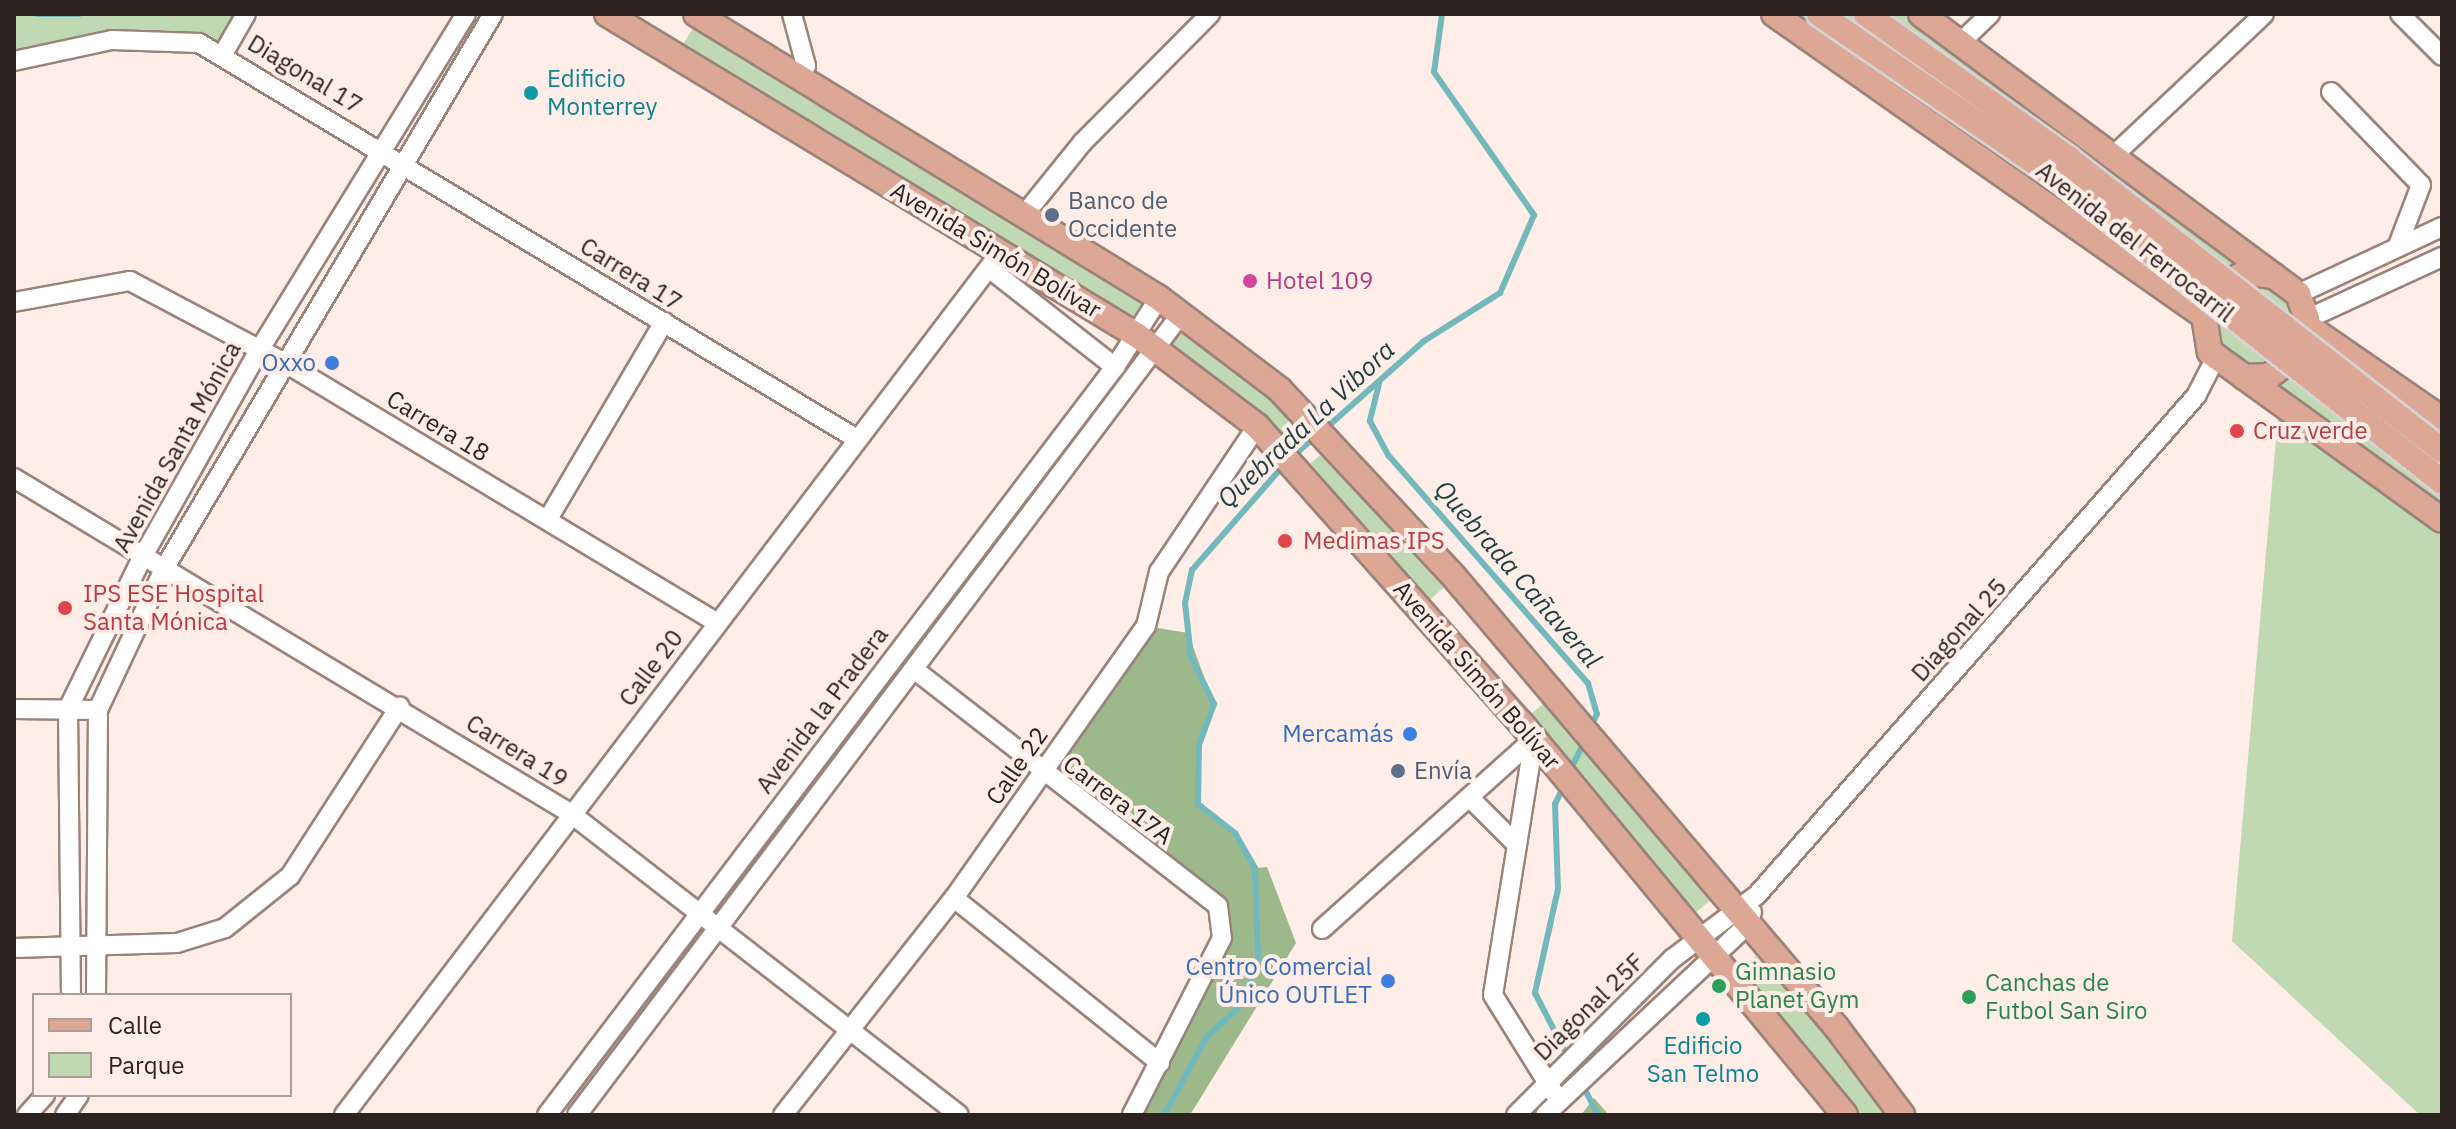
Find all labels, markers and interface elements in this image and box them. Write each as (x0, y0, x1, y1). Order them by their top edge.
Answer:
street label: Diagonal 17 (243, 29, 367, 119)
place label: Edificio Monterrey (547, 65, 658, 121)
marker: Edificio Monterrey (522, 84, 540, 102)
street label: Avenida del Ferrocarril (2030, 156, 2240, 328)
street label: Avenida Simón Bolívar (886, 176, 1106, 324)
place label: Banco de Occidente (1068, 187, 1177, 243)
marker: Banco de Occidente (1043, 206, 1061, 224)
street label: Carrera 17 (575, 231, 687, 317)
place label: Hotel 109 (1266, 267, 1373, 295)
marker: Hotel 109 (1241, 272, 1259, 290)
water label: Quebrada La Vibora (1211, 334, 1401, 514)
street label: Avenida Santa Mónica (107, 337, 247, 557)
place label: Oxxo (262, 349, 316, 377)
marker: Oxxo (323, 354, 341, 372)
street label: Carrera 18 (382, 384, 494, 468)
place label: Cruz verde (2253, 417, 2368, 445)
marker: Cruz verde (2228, 422, 2246, 440)
water label: Quebrada Cañaveral (1428, 474, 1608, 674)
place label: Medimas IPS (1303, 527, 1445, 555)
marker: Medimas IPS (1274, 530, 1296, 552)
street label: Diagonal 25 (1905, 573, 2013, 687)
street label: Avenida Simón Bolívar (1387, 575, 1567, 775)
place label: IPS ESE Hospital Santa Mónica (83, 580, 264, 636)
marker: IPS ESE Hospital Santa Mónica (54, 597, 76, 619)
street label: Avenida la Pradera (750, 621, 894, 799)
street label: Calle 20 (613, 624, 689, 712)
street label: Carrera 19 (461, 708, 573, 794)
place label: Mercamás (1282, 720, 1394, 748)
street label: Calle 22 (980, 722, 1054, 810)
marker: Mercamás (1401, 725, 1419, 743)
street label: Carrera 17A (1058, 749, 1178, 851)
place label: Envía (1414, 757, 1472, 785)
marker: Envía (1389, 762, 1407, 780)
street label: Diagonal 25F (1528, 947, 1650, 1067)
place label: Centro Comercial Único OUTLET (1185, 953, 1372, 1009)
place label: Gimnasio Planet Gym (1735, 958, 1859, 1014)
place label: Canchas de Futbol San Siro (1985, 969, 2148, 1025)
marker: Centro Comercial Único OUTLET (1379, 972, 1397, 990)
marker: Gimnasio Planet Gym (1710, 977, 1728, 995)
marker: Canchas de Futbol San Siro (1960, 988, 1978, 1006)
legend (32, 993, 292, 1097)
text: Calle (108, 1009, 162, 1041)
marker: Edificio San Telmo (1694, 1010, 1712, 1028)
place label: Edificio San Telmo (1647, 1032, 1759, 1088)
text: Parque (108, 1049, 185, 1081)

